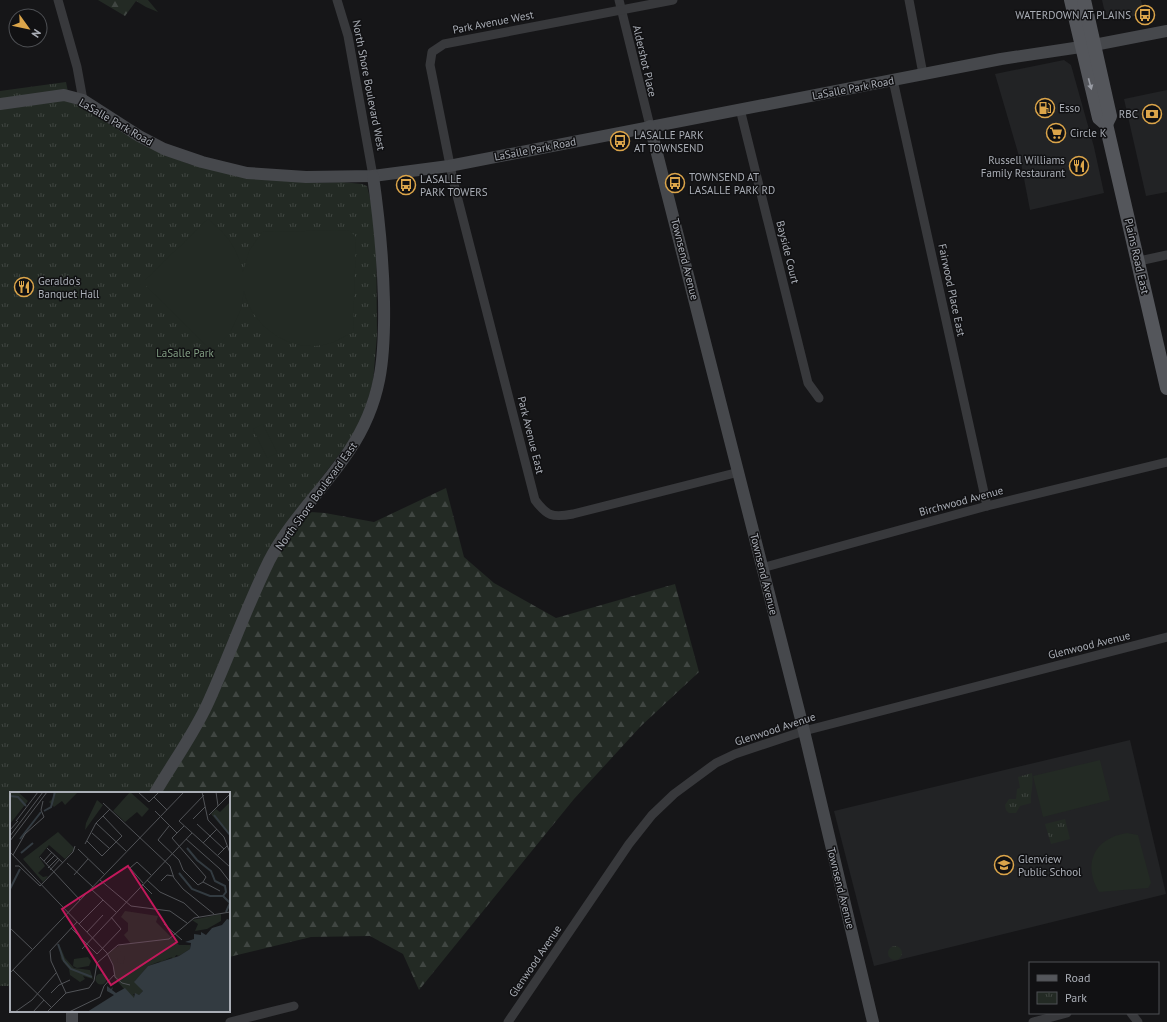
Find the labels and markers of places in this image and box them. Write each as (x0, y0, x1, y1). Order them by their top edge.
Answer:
bus stop icon: WATERDOWN AT PLAINS (1134, 4, 1156, 26)
place label: WATERDOWN AT PLAINS (1015, 8, 1131, 22)
fuel station icon: Esso (1034, 97, 1056, 119)
place label: Esso (1059, 101, 1080, 115)
bank icon: RBC (1141, 103, 1163, 125)
place label: RBC (1119, 107, 1138, 121)
supermarket icon: Circle K (1045, 122, 1067, 144)
place label: Circle K (1070, 126, 1107, 140)
place label: LASALLE PARK AT TOWNSEND (634, 128, 704, 155)
bus stop icon: LASALLE PARK AT TOWNSEND (609, 130, 631, 152)
place label: Russell Williams Family Restaurant (981, 153, 1065, 180)
restaurant icon: Russell Williams Family Restaurant (1068, 155, 1090, 177)
place label: TOWNSEND AT LASALLE PARK RD (689, 170, 775, 197)
place label: LASALLE PARK TOWERS (420, 172, 488, 199)
bus stop icon: TOWNSEND AT LASALLE PARK RD (664, 172, 686, 194)
bus stop icon: LASALLE PARK TOWERS (395, 174, 417, 196)
place label: Geraldo's Banquet Hall (38, 274, 100, 301)
restaurant icon: Geraldo's Banquet Hall (13, 276, 35, 298)
place label: Glenview Public School (1018, 852, 1082, 879)
school or university icon: Glenview Public School (993, 854, 1015, 876)

